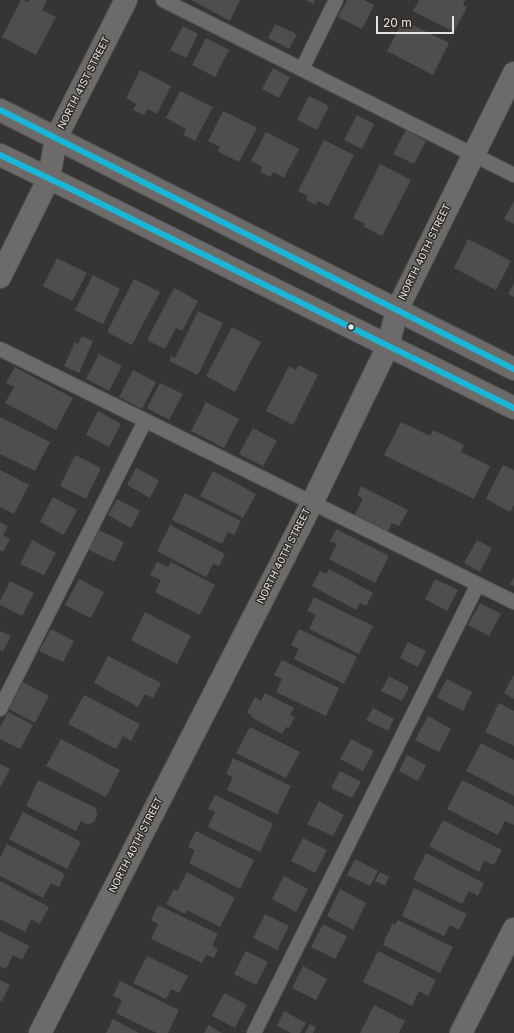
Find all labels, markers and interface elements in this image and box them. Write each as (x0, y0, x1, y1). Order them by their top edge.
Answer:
scale bar (378, 8, 456, 34)
text: 20 m (383, 15, 412, 30)
street label: NORTH 41ST STREET (55, 35, 113, 131)
street label: NORTH 40TH STREET (396, 202, 454, 302)
unlabelled marker (346, 322, 356, 332)
street label: NORTH 40TH STREET (255, 506, 313, 606)
street label: NORTH 40TH STREET (107, 795, 165, 895)

